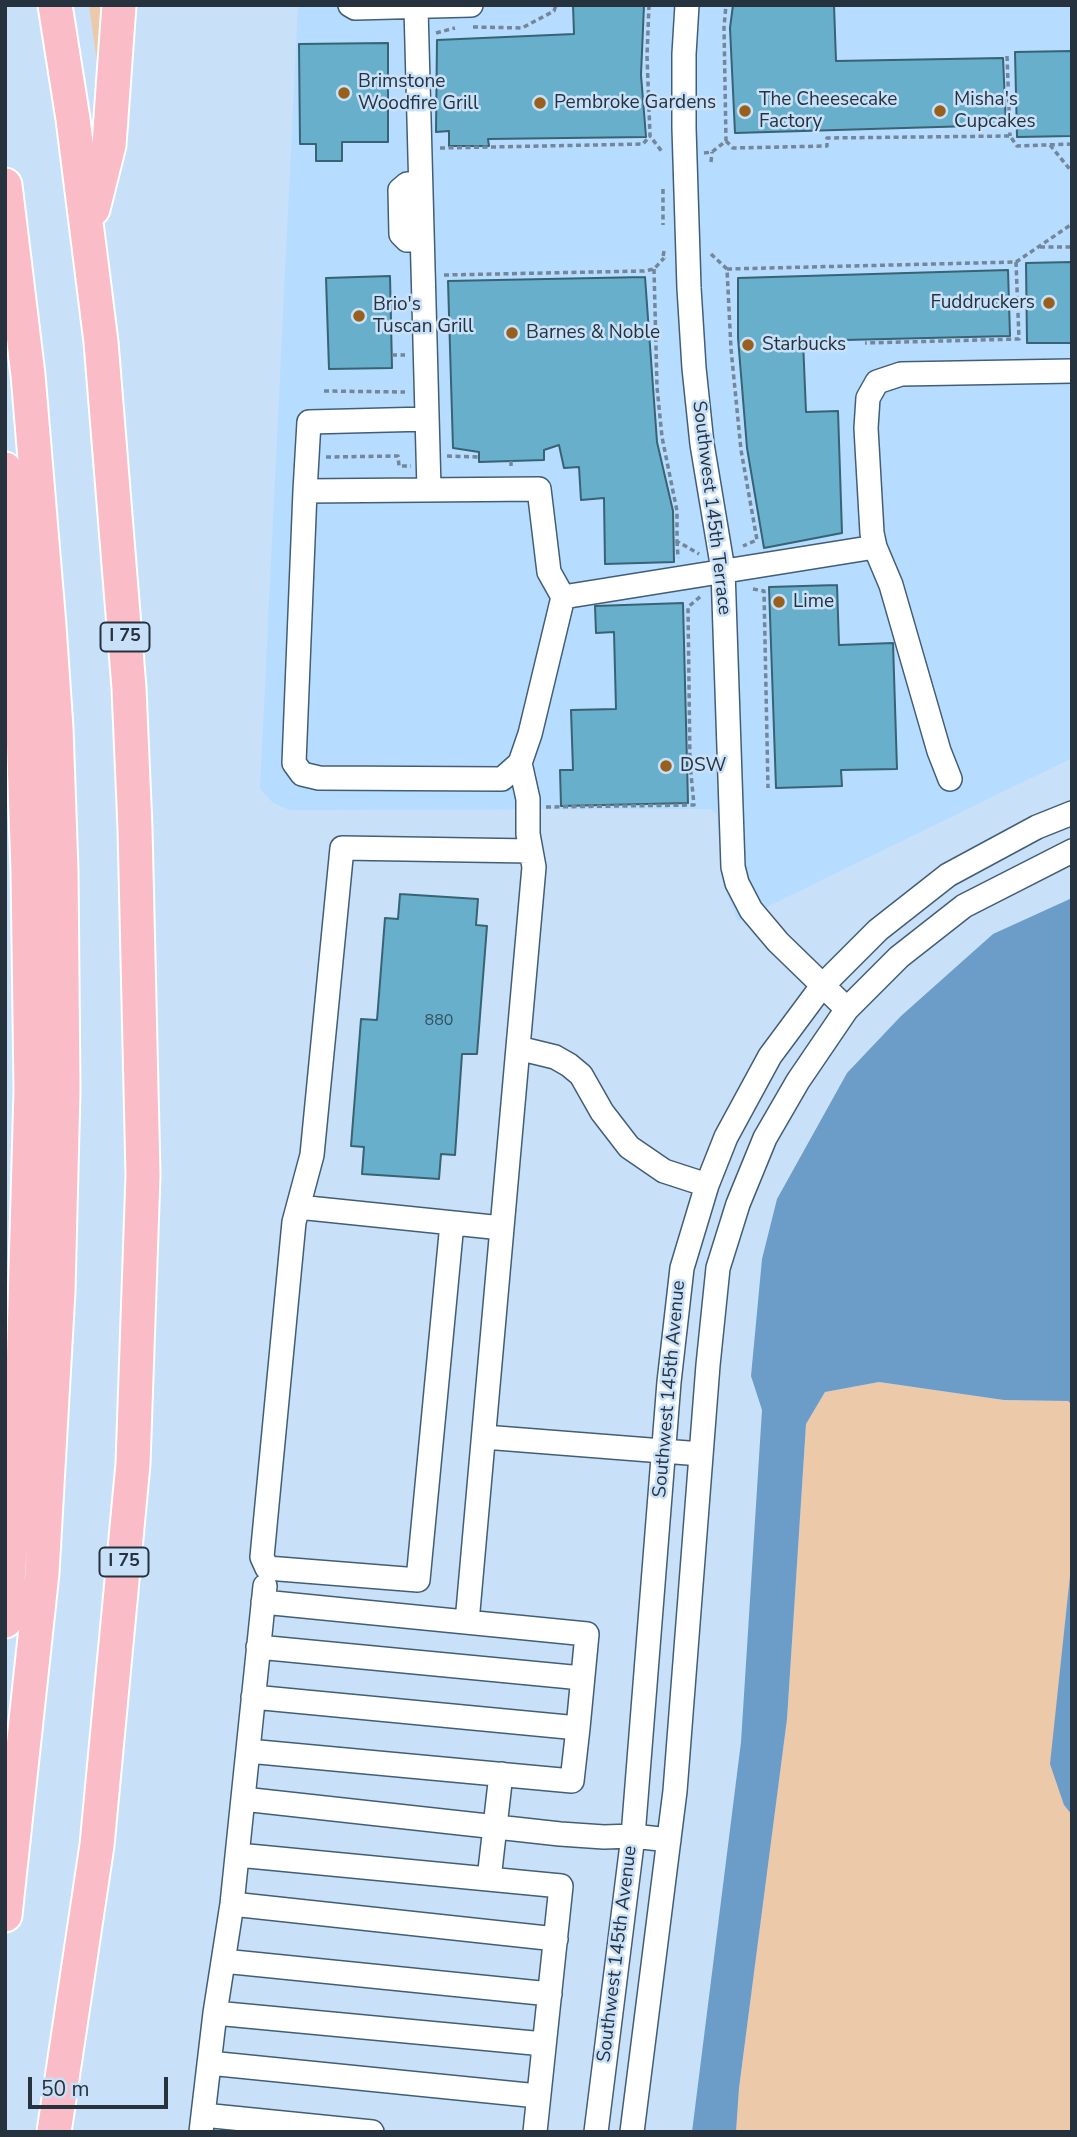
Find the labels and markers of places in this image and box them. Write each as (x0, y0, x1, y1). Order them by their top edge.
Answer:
place label: Brimstone Woodfire Grill (358, 71, 479, 115)
marker: Brimstone Woodfire Grill (336, 85, 352, 101)
place label: The Cheesecake Factory (759, 89, 897, 133)
place label: Misha's Cupcakes (954, 89, 1036, 133)
place label: Pembroke Gardens (554, 92, 716, 114)
marker: Pembroke Gardens (532, 95, 548, 111)
marker: The Cheesecake Factory (737, 103, 753, 119)
marker: Misha's Cupcakes (932, 103, 948, 119)
place label: Fuddruckers (931, 292, 1035, 314)
place label: Brio's Tuscan Grill (373, 294, 474, 338)
marker: Fuddruckers (1041, 295, 1057, 311)
marker: Brio's Tuscan Grill (351, 308, 367, 324)
place label: Barnes & Noble (526, 322, 660, 344)
marker: Barnes & Noble (504, 325, 520, 341)
place label: Starbucks (762, 334, 846, 356)
marker: Starbucks (740, 337, 756, 353)
place label: Lime (793, 591, 834, 613)
marker: Lime (771, 594, 787, 610)
place label: DSW (680, 755, 726, 777)
marker: DSW (658, 758, 674, 774)

